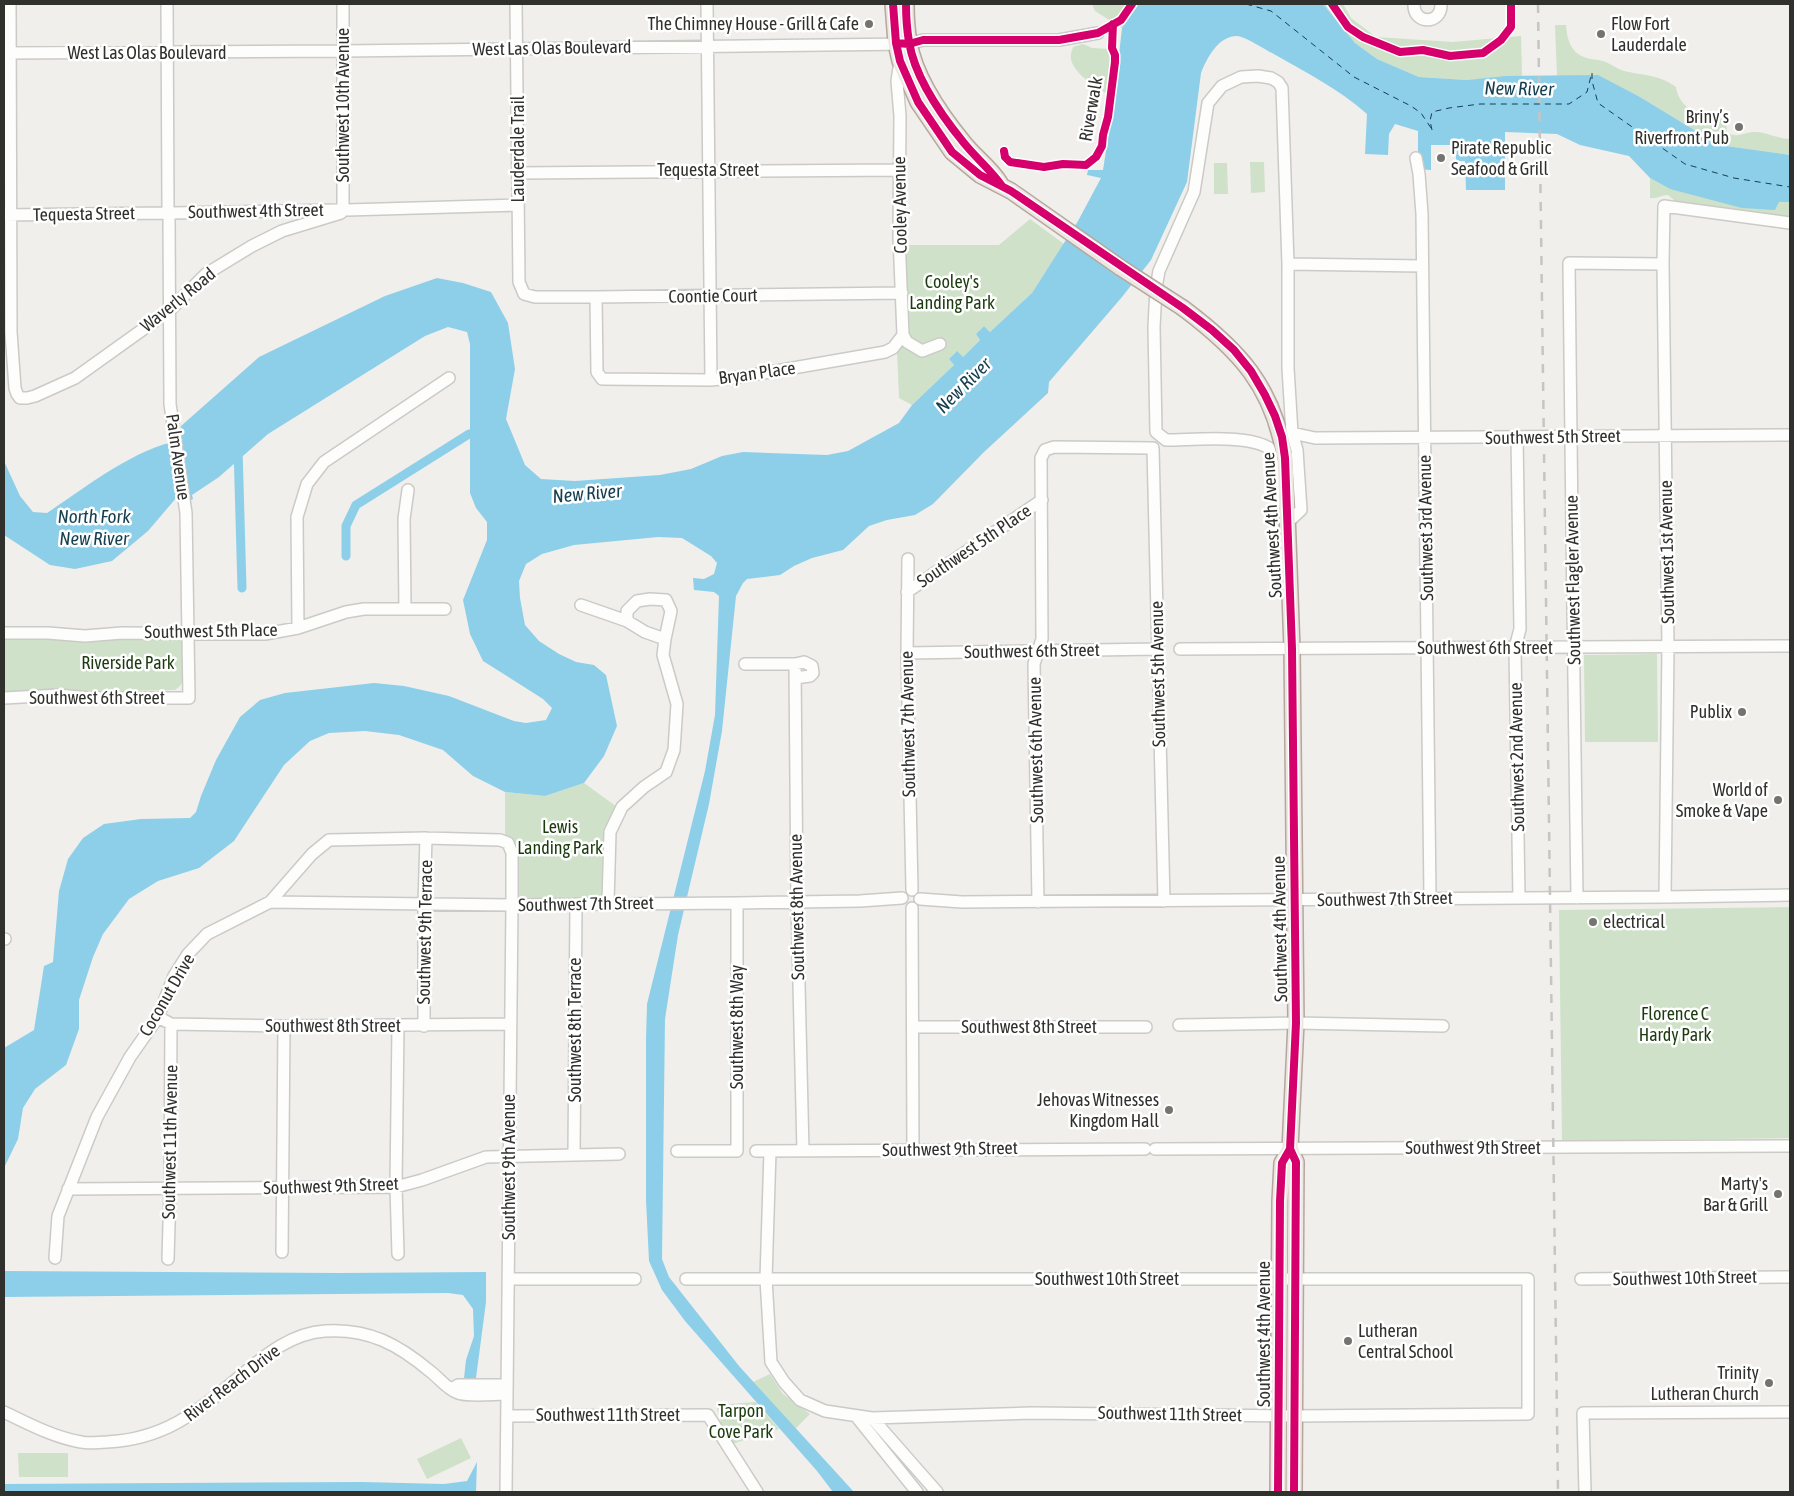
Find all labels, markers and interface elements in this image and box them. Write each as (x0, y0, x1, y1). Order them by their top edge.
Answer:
place label: The Chimney House - Grill & Cafe (648, 13, 859, 34)
place label: Flow Fort Lauderdale (1611, 13, 1687, 55)
marker: The Chimney House - Grill & Cafe (863, 18, 875, 30)
street label: Southwest 10th Avenue (332, 28, 353, 182)
marker: Flow Fort Lauderdale (1595, 28, 1607, 40)
street label: West Las Olas Boulevard (472, 36, 632, 59)
street label: West Las Olas Boulevard (67, 42, 227, 63)
street label: Riverwalk (1074, 75, 1107, 143)
water label: New River (1484, 76, 1555, 100)
street label: Lauderdale Trail (507, 95, 528, 203)
place label: Briny’s Riverfront Pub (1634, 106, 1729, 148)
marker: Briny’s Riverfront Pub (1733, 121, 1745, 133)
place label: Pirate Republic Seafood & Grill (1451, 137, 1551, 179)
marker: Pirate Republic Seafood & Grill (1435, 152, 1447, 164)
street label: Cooley Avenue (888, 156, 911, 254)
street label: Tequesta Street (657, 159, 759, 180)
street label: Southwest 4th Street (188, 199, 324, 222)
street label: Tequesta Street (33, 202, 135, 225)
street label: Waverly Road (136, 263, 219, 336)
park label: Cooley's Landing Park (909, 271, 995, 313)
street label: Coontie Court (668, 284, 758, 307)
water label: New River (931, 352, 996, 417)
street label: Bryan Place (717, 357, 797, 388)
street label: Palm Avenue (162, 412, 195, 501)
street label: Southwest 5th Street (1485, 425, 1621, 448)
street label: Southwest 4th Avenue (1257, 452, 1286, 598)
street label: Southwest 3rd Avenue (1414, 455, 1437, 601)
water label: New River (552, 479, 624, 507)
street label: Southwest 1st Avenue (1655, 480, 1678, 624)
street label: Southwest Flagler Avenue (1561, 495, 1584, 665)
street label: Southwest 5th Place (913, 500, 1035, 591)
water label: North Fork New River (57, 505, 131, 549)
street label: Southwest 5th Avenue (1146, 601, 1169, 747)
street label: Southwest 5th Place (144, 619, 278, 642)
street label: Southwest 6th Street (1417, 637, 1553, 658)
street label: Southwest 6th Street (964, 639, 1100, 662)
street label: Southwest 7th Avenue (896, 651, 919, 797)
park label: Riverside Park (81, 652, 175, 673)
street label: Southwest 6th Avenue (1024, 677, 1047, 823)
street label: Southwest 2nd Avenue (1505, 682, 1528, 832)
street label: Southwest 6th Street (29, 687, 165, 708)
place label: Publix (1690, 701, 1732, 722)
marker: Publix (1736, 706, 1748, 718)
place label: World of Smoke & Vape (1676, 779, 1768, 821)
marker: World of Smoke & Vape (1772, 794, 1784, 806)
park label: Lewis Landing Park (517, 816, 603, 858)
street label: Southwest 8th Avenue (785, 834, 808, 980)
street label: Southwest 4th Avenue (1268, 856, 1291, 1002)
street label: Southwest 9th Terrace (413, 859, 436, 1004)
street label: Southwest 7th Street (1317, 887, 1453, 910)
street label: Southwest 7th Street (518, 892, 654, 915)
place label: electrical (1603, 911, 1665, 932)
marker: electrical (1587, 916, 1599, 928)
street label: Coconut Drive (135, 950, 199, 1040)
street label: Southwest 8th Terrace (564, 958, 585, 1102)
street label: Southwest 8th Way (726, 965, 747, 1089)
park label: Florence C Hardy Park (1639, 1003, 1711, 1045)
street label: Southwest 8th Street (265, 1015, 401, 1036)
street label: Southwest 8th Street (961, 1016, 1097, 1037)
street label: Southwest 11th Avenue (158, 1065, 181, 1219)
place label: Jehovas Witnesses Kingdom Hall (1037, 1089, 1159, 1131)
street label: Southwest 9th Avenue (498, 1094, 519, 1240)
marker: Jehovas Witnesses Kingdom Hall (1163, 1104, 1175, 1116)
street label: Southwest 9th Street (882, 1137, 1018, 1160)
street label: Southwest 9th Street (1405, 1137, 1541, 1158)
street label: Southwest 9th Street (263, 1173, 399, 1198)
place label: Marty's Bar & Grill (1703, 1173, 1768, 1215)
marker: Marty's Bar & Grill (1772, 1188, 1784, 1200)
street label: Southwest 4th Avenue (1253, 1261, 1274, 1407)
street label: Southwest 10th Street (1613, 1266, 1757, 1289)
street label: Southwest 10th Street (1035, 1268, 1179, 1289)
place label: Lutheran Central School (1358, 1320, 1454, 1362)
marker: Lutheran Central School (1342, 1335, 1354, 1347)
street label: River Reach Drive (180, 1340, 284, 1425)
place label: Trinity Lutheran Church (1651, 1362, 1759, 1404)
marker: Trinity Lutheran Church (1763, 1377, 1775, 1389)
park label: Tarpon Cove Park (709, 1400, 773, 1442)
street label: Southwest 11th Street (1098, 1402, 1242, 1425)
street label: Southwest 11th Street (536, 1404, 680, 1425)

